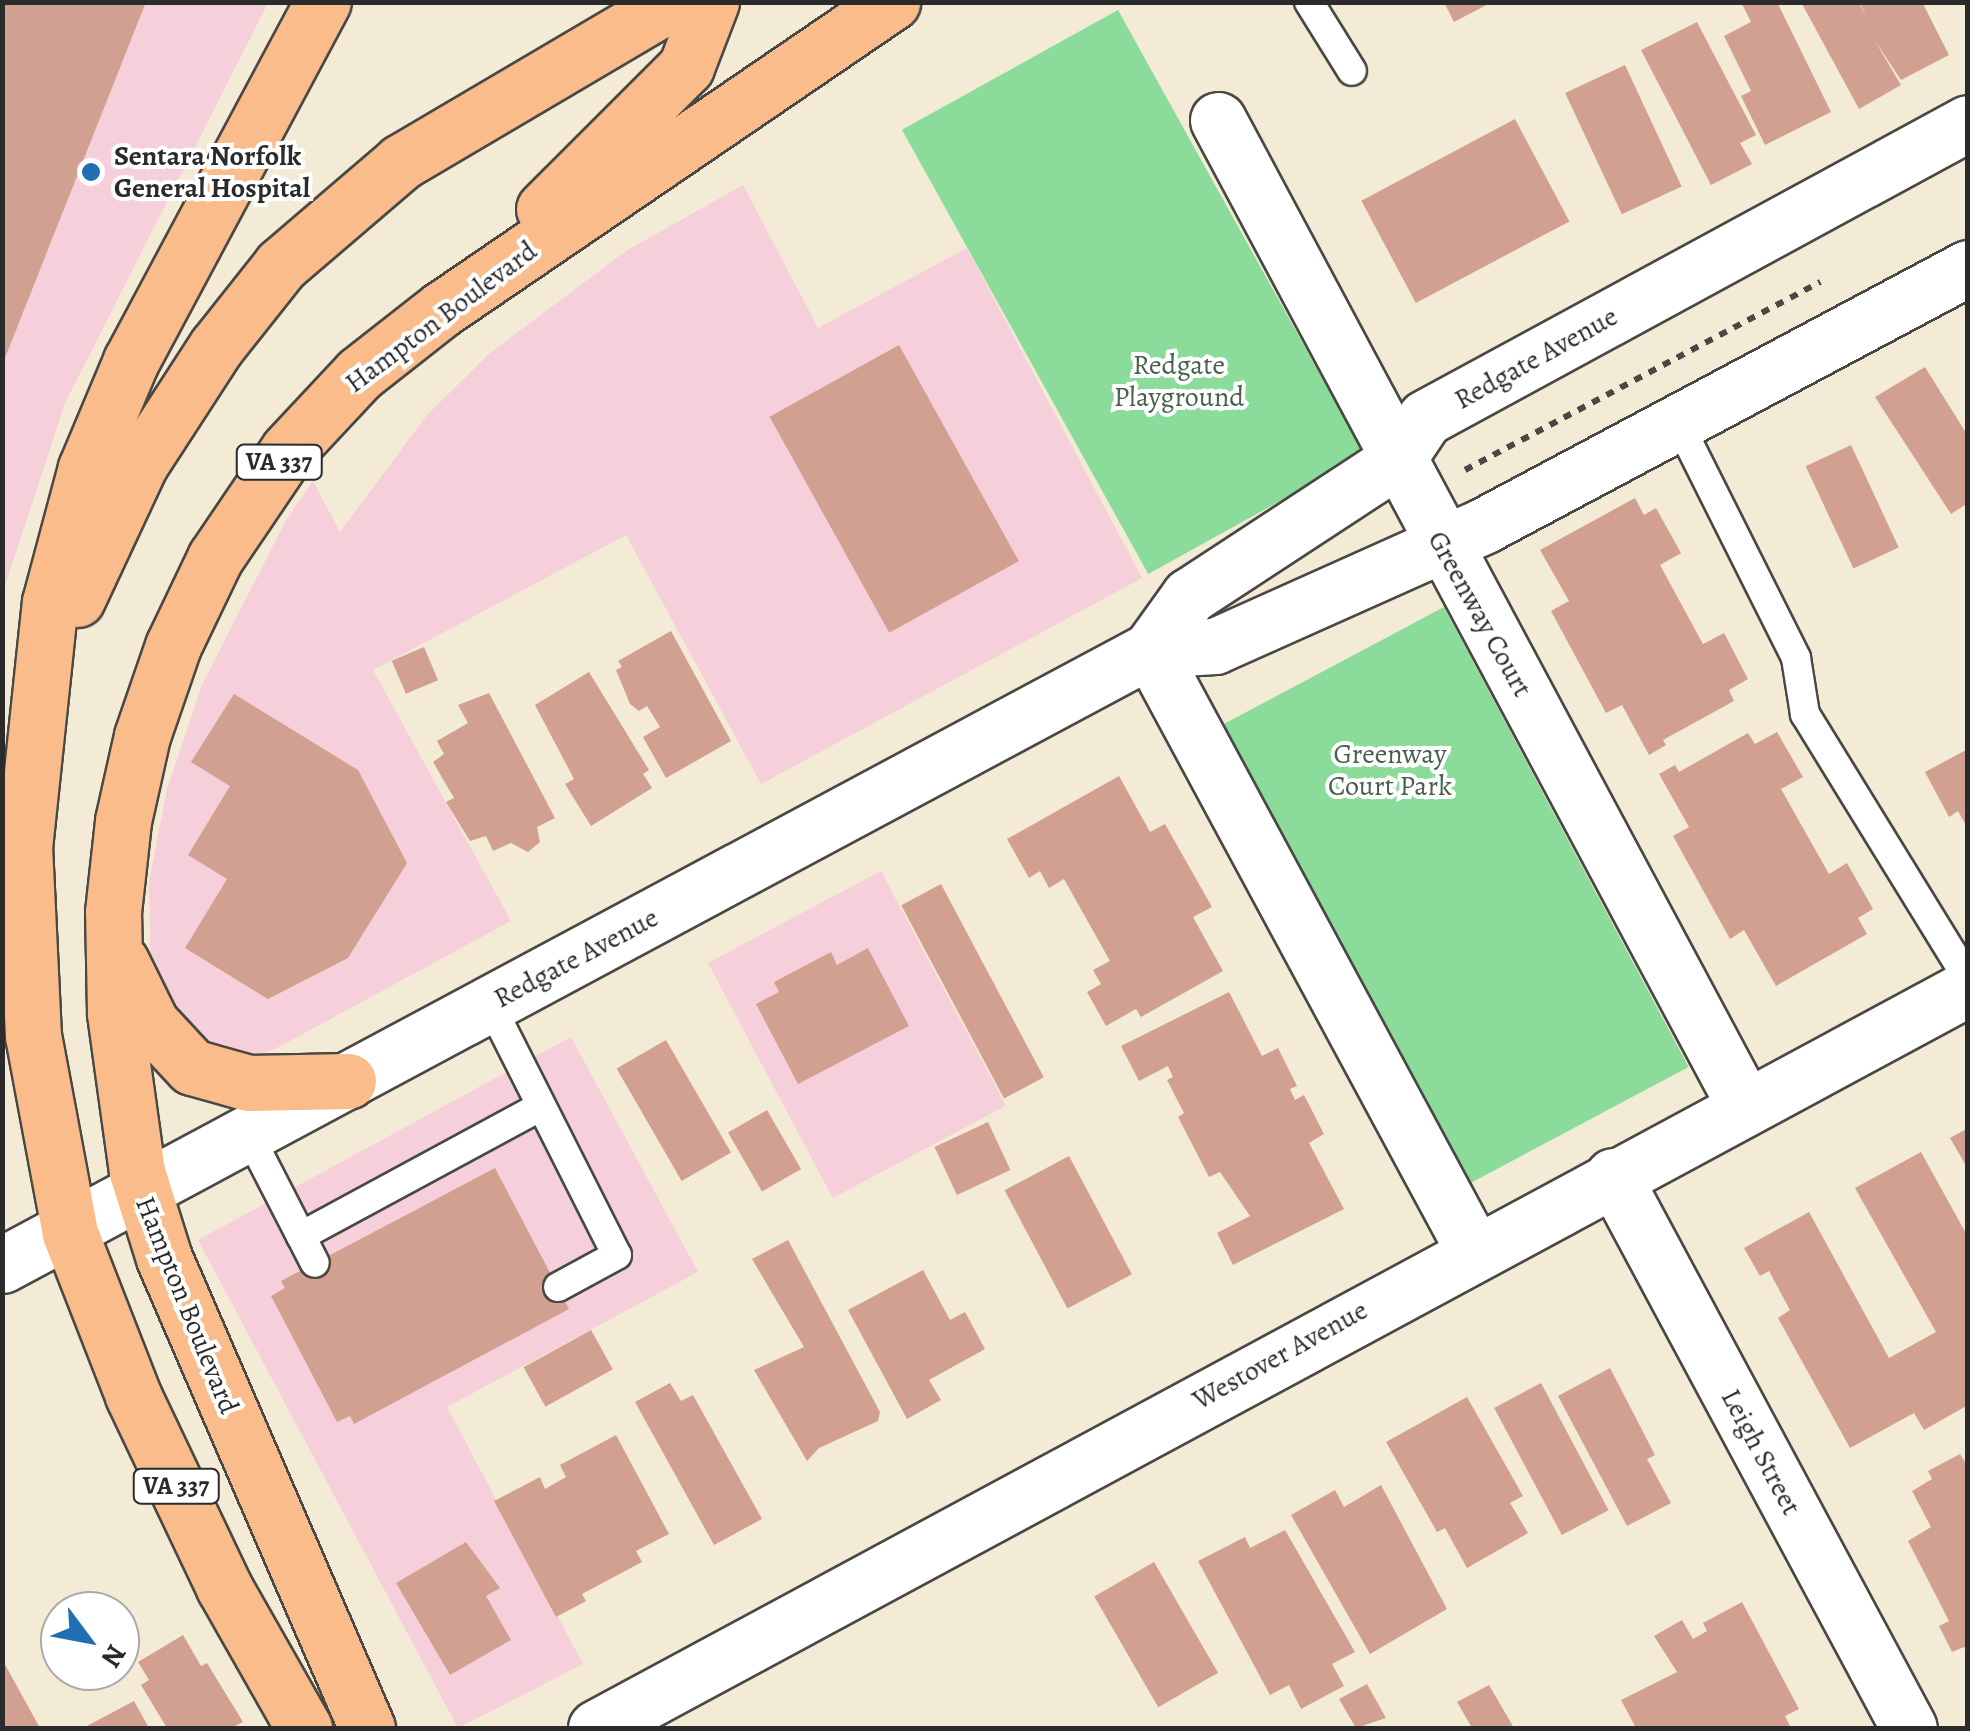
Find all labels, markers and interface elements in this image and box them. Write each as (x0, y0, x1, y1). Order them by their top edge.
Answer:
place label: Sentara Norfolk General Hospital (114, 139, 310, 205)
marker: Sentara Norfolk General Hospital (78, 159, 104, 185)
street label: Hampton Boulevard (339, 234, 543, 400)
street label: Redgate Avenue (1449, 299, 1623, 417)
park label: Redgate Playground (1114, 348, 1244, 414)
road number: VA 337 (234, 442, 324, 482)
street label: Greenway Court (1421, 525, 1539, 703)
park label: Greenway Court Park (1328, 737, 1452, 803)
street label: Redgate Avenue (488, 901, 664, 1015)
street label: Hampton Boulevard (128, 1192, 246, 1418)
street label: Westover Avenue (1187, 1293, 1373, 1417)
street label: Leigh Street (1714, 1383, 1808, 1521)
road number: VA 337 (131, 1466, 221, 1506)
north arrow (40, 1591, 140, 1691)
text: N (92, 1637, 135, 1675)

